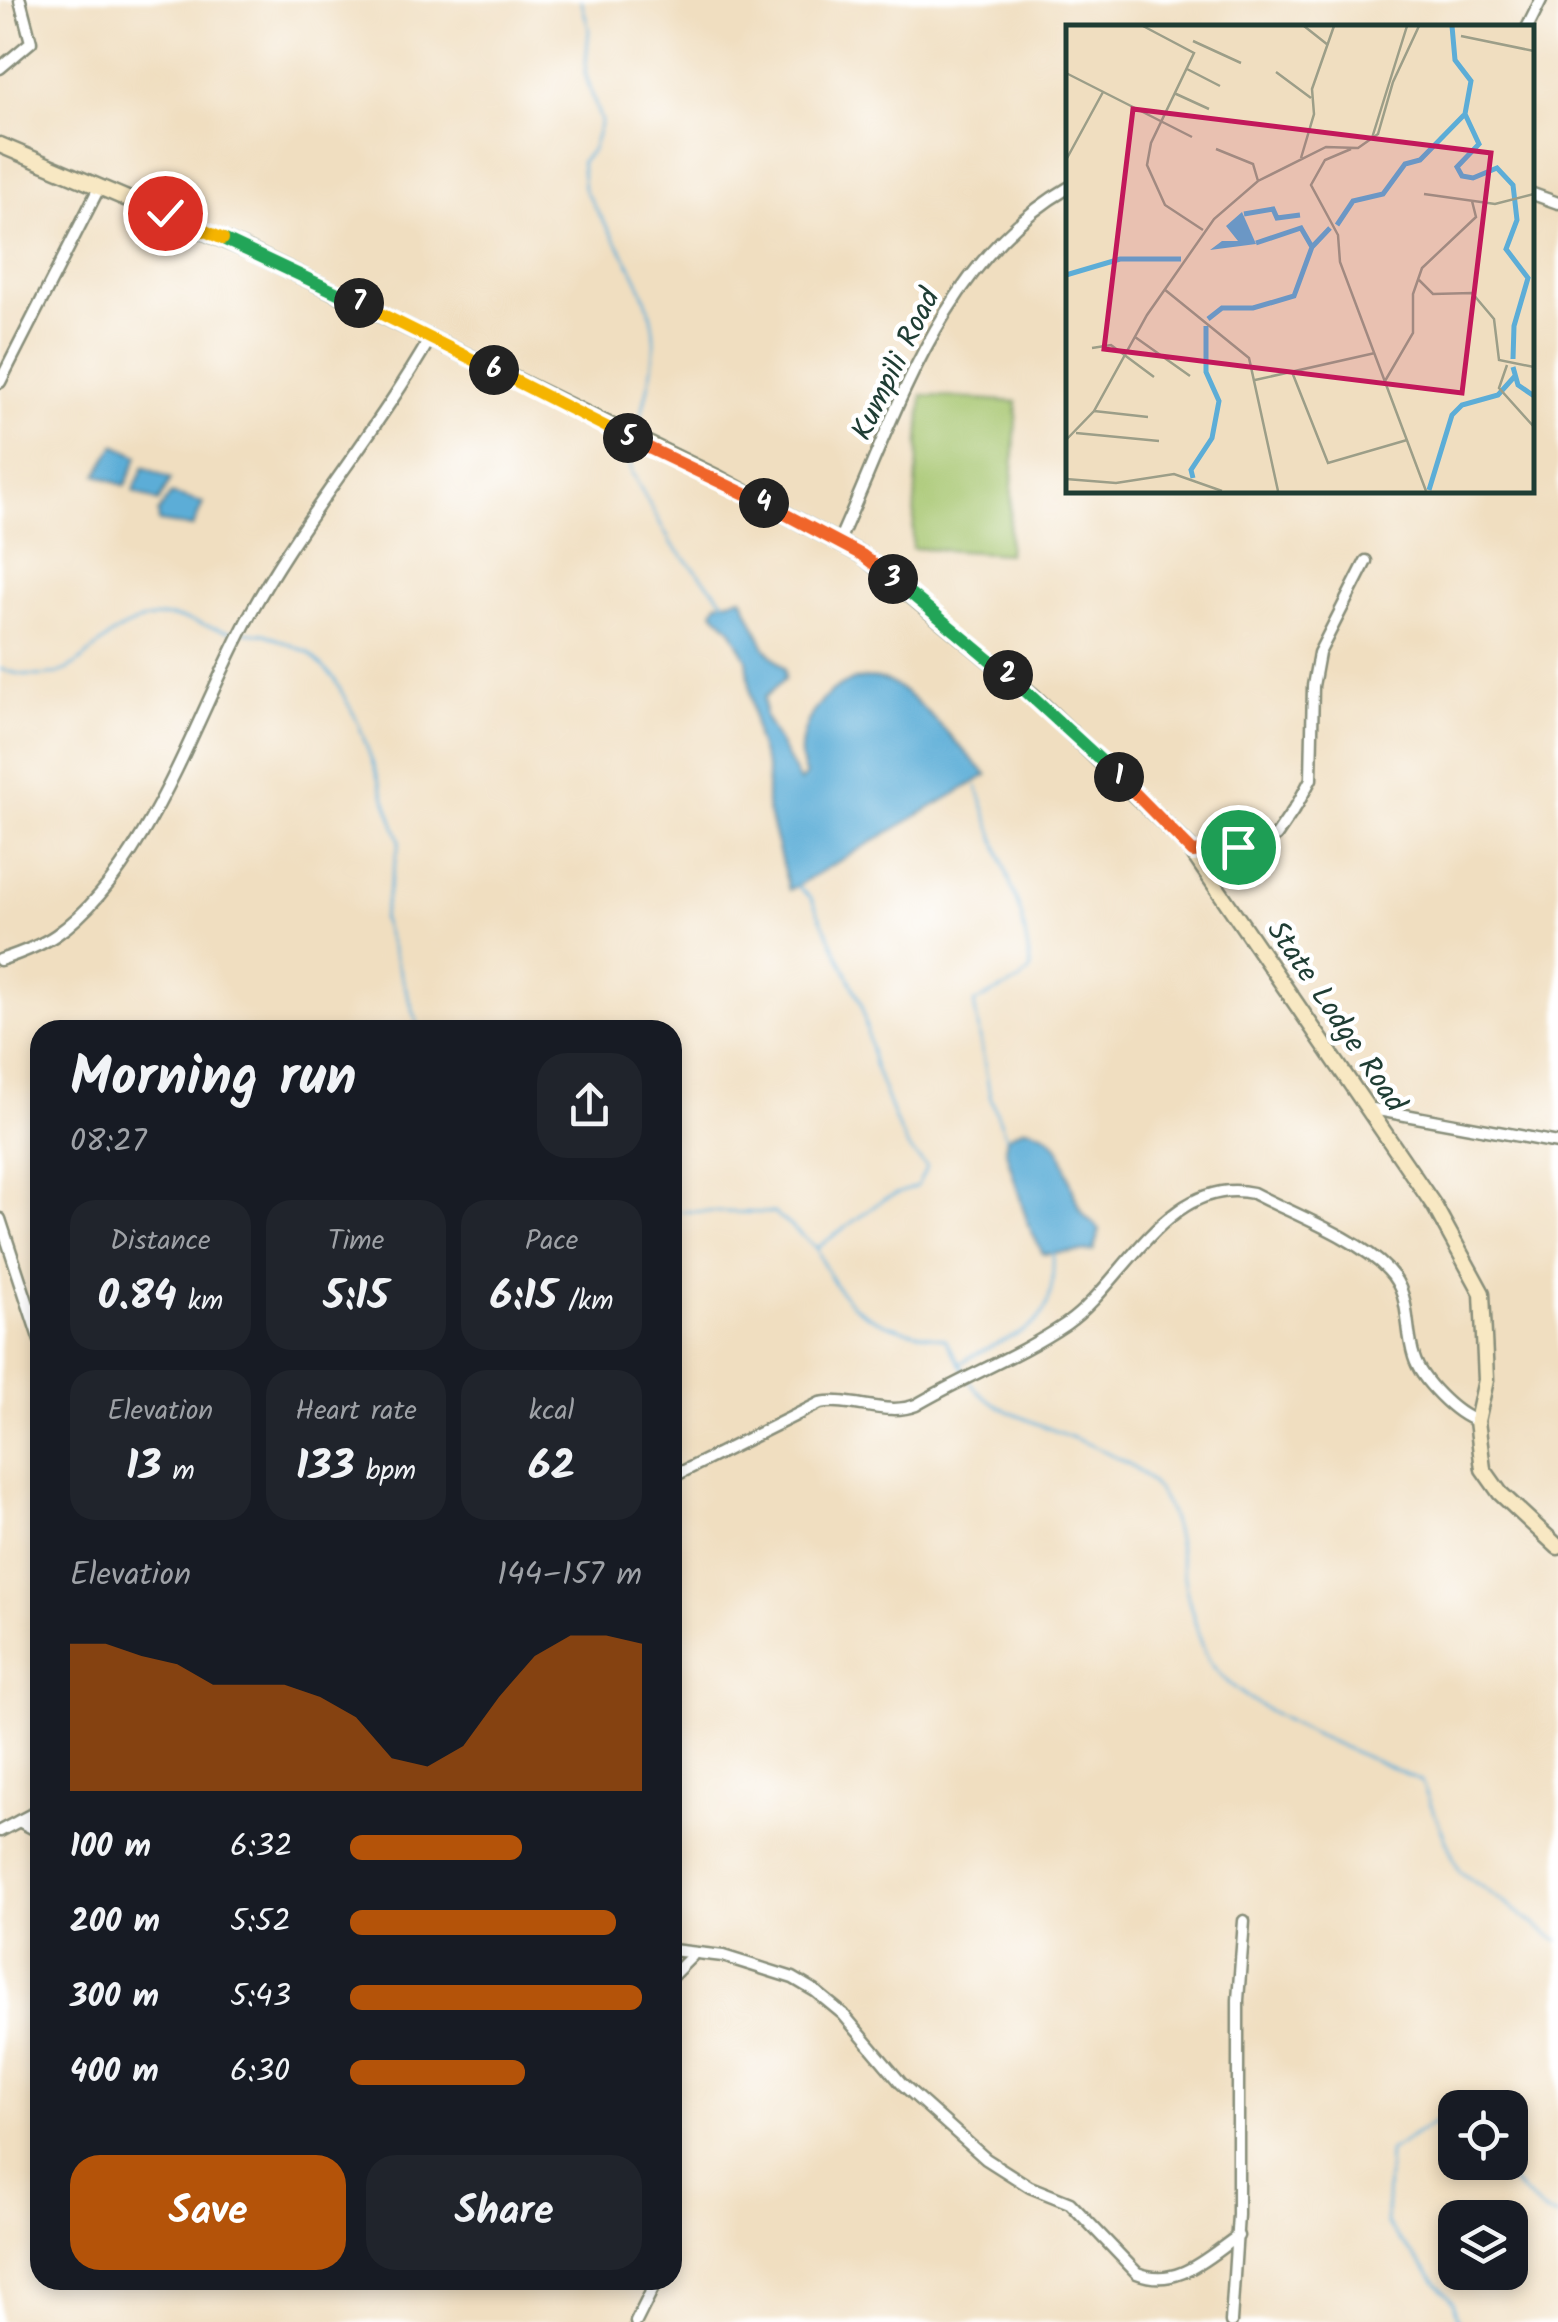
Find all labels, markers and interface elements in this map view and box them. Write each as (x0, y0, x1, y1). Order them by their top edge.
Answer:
inset map (1066, 25, 1533, 492)
pin (123, 171, 208, 256)
icon: check (138, 186, 193, 241)
pin: 7 (334, 278, 384, 328)
text: 7 (352, 280, 366, 325)
street label: Kumpili Road (839, 280, 955, 449)
pin: 6 (469, 345, 519, 395)
text: 6 (486, 347, 502, 392)
pin: 5 (603, 413, 653, 463)
text: 5 (621, 415, 635, 460)
pin: 4 (739, 478, 789, 528)
text: 4 (756, 480, 772, 525)
pin: 3 (868, 554, 918, 604)
text: 3 (885, 556, 901, 601)
pin: 2 (983, 650, 1033, 700)
text: 2 (1000, 652, 1016, 697)
pin: 1 (1094, 752, 1144, 802)
text: 1 (1115, 754, 1123, 799)
pin (1196, 805, 1281, 890)
icon: arrive (1211, 820, 1266, 875)
street label: State Lodge Road (1253, 911, 1418, 1124)
text: Morning run (70, 1036, 357, 1123)
button: share (537, 1053, 642, 1158)
text: 08:27 (70, 1117, 146, 1168)
text: Distance (110, 1219, 211, 1264)
text: Time (328, 1219, 384, 1264)
text: Pace (525, 1219, 578, 1264)
text: 0.84 (97, 1264, 177, 1331)
text: 5:15 (323, 1264, 389, 1331)
text: 6:15 (490, 1264, 557, 1331)
text: km (177, 1279, 223, 1324)
text: /km (557, 1279, 613, 1324)
text: Elevation (107, 1389, 213, 1434)
text: Heart rate (295, 1389, 417, 1434)
text: kcal (529, 1389, 574, 1434)
text: 13 (126, 1434, 161, 1501)
text: 133 (296, 1434, 355, 1501)
text: 62 (528, 1434, 575, 1501)
text: m (161, 1449, 195, 1494)
text: bpm (355, 1449, 416, 1494)
text: Elevation (70, 1550, 191, 1601)
text: 144–157 m (497, 1550, 642, 1601)
text: 100 m (70, 1822, 151, 1873)
text: 6:32 (230, 1822, 293, 1873)
text: 200 m (70, 1897, 160, 1948)
text: 5:52 (230, 1897, 291, 1948)
text: 300 m (70, 1972, 159, 2023)
text: 5:43 (230, 1972, 291, 2023)
text: 400 m (70, 2047, 159, 2098)
text: 6:30 (230, 2047, 290, 2098)
map controls (1438, 2090, 1528, 2290)
button: locate (1438, 2090, 1528, 2180)
button: Save (70, 2155, 346, 2270)
button: Share (366, 2155, 642, 2270)
button: layers (1438, 2200, 1528, 2290)

